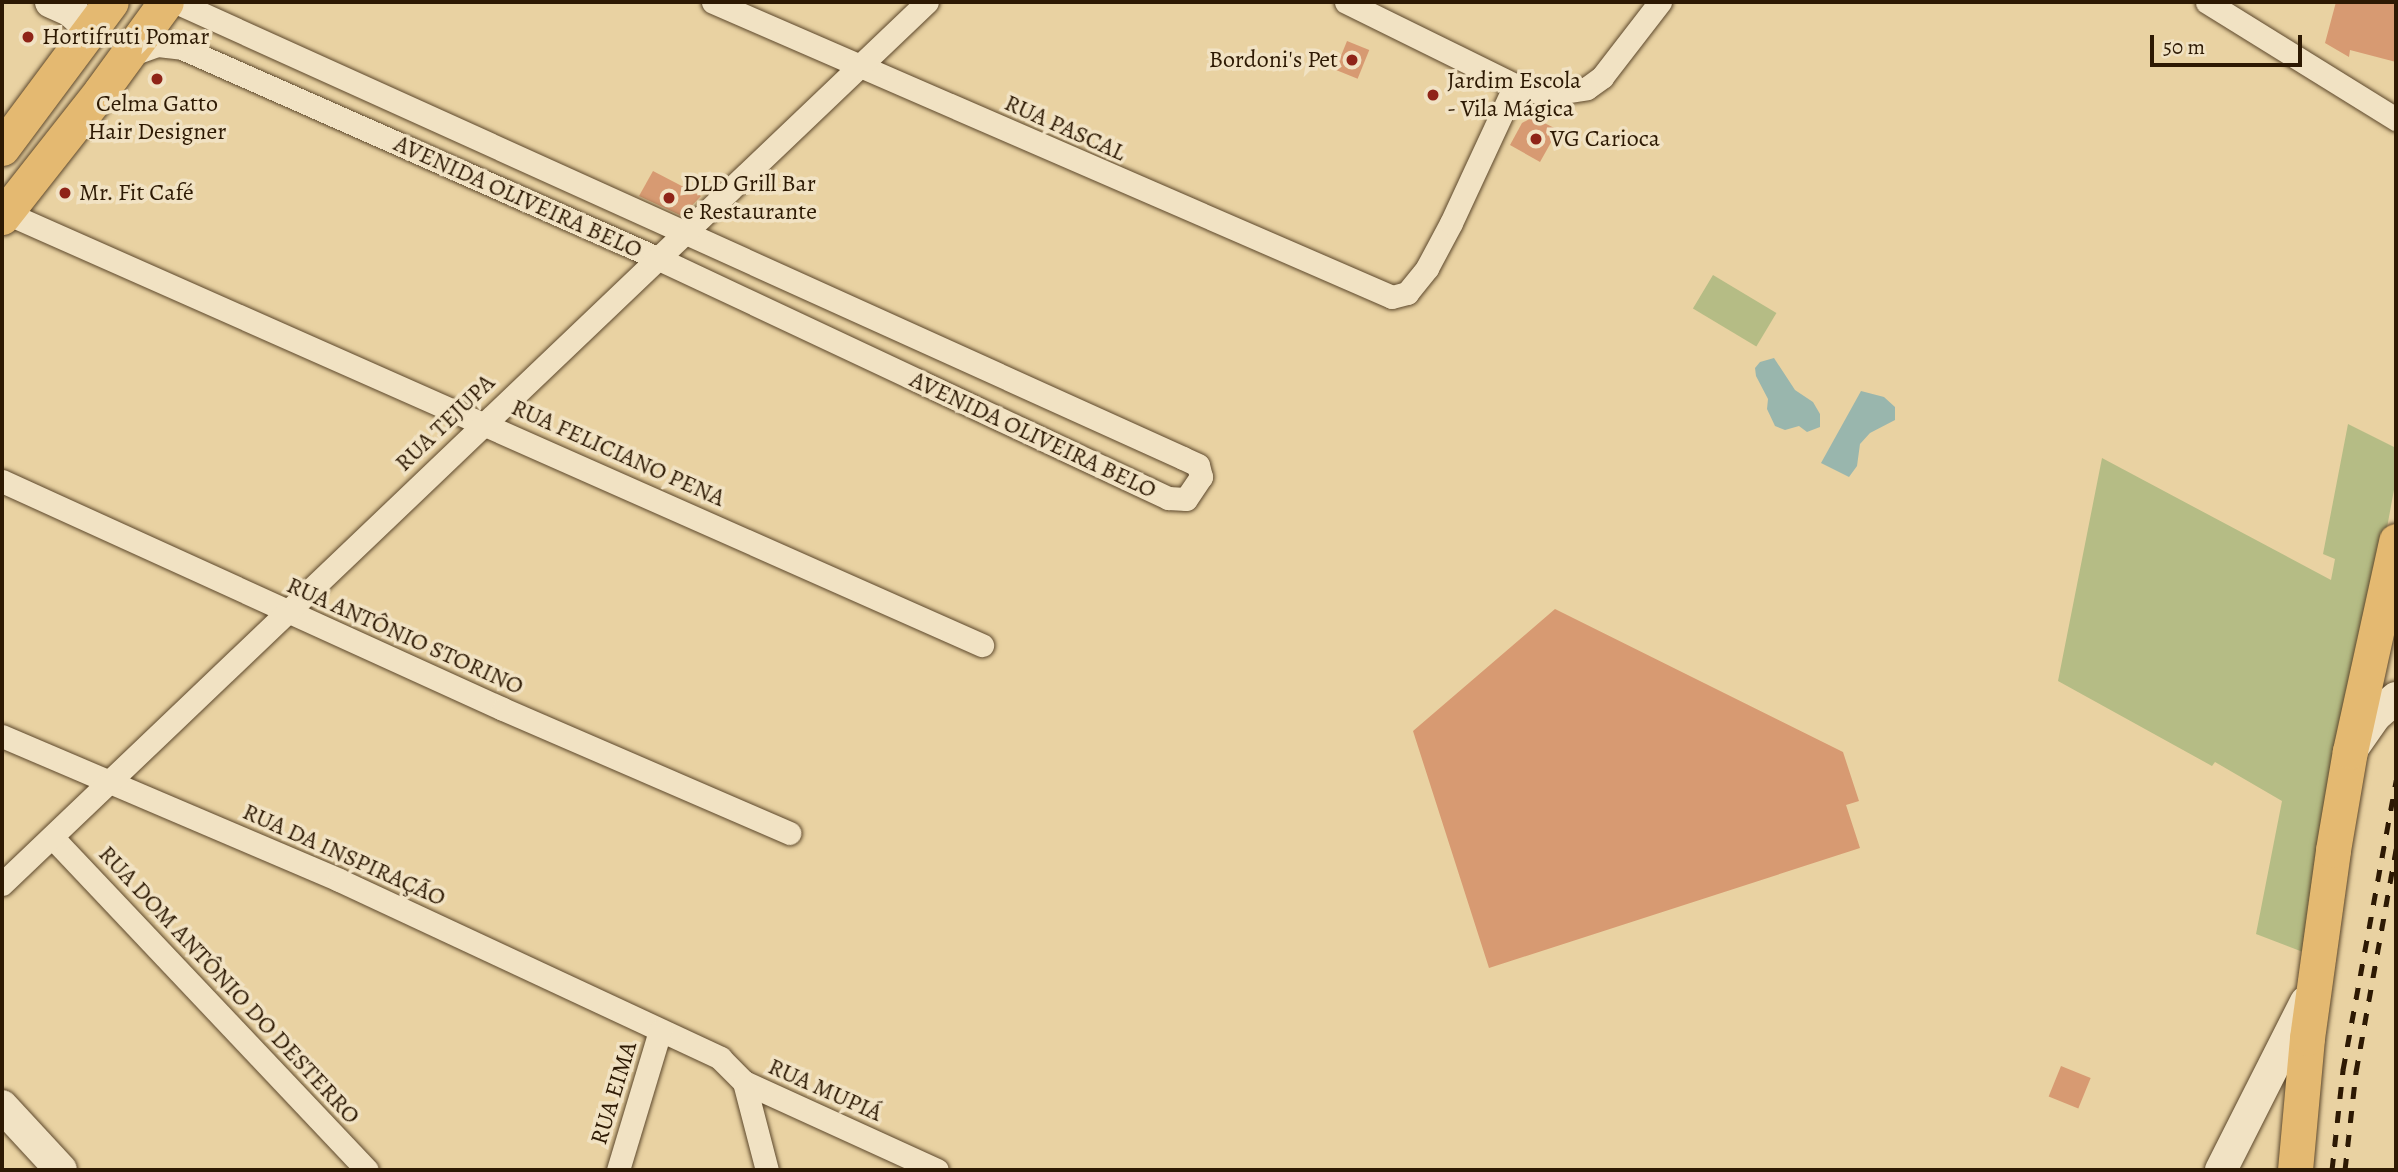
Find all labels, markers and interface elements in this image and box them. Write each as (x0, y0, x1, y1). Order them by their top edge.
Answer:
scale bar (2153, 21, 2305, 65)
place label: Hortifruti Pomar (42, 23, 209, 51)
marker: Hortifruti Pomar (20, 29, 36, 45)
text: 50 m (2163, 33, 2205, 61)
place label: Bordoni's Pet (1209, 46, 1338, 74)
marker: Bordoni's Pet (1344, 52, 1360, 68)
place label: Jardim Escola - Vila Mágica (1447, 67, 1581, 123)
marker: Celma Gatto Hair Designer (149, 71, 165, 87)
marker: Jardim Escola - Vila Mágica (1425, 87, 1441, 103)
street label: RUA PASCAL (1000, 88, 1130, 168)
place label: Celma Gatto Hair Designer (88, 90, 226, 146)
place label: VG Carioca (1550, 125, 1660, 153)
street label: AVENIDA OLIVEIRA BELO (390, 129, 646, 265)
marker: VG Carioca (1528, 131, 1544, 147)
place label: DLD Grill Bar e Restaurante (683, 170, 817, 226)
place label: Mr. Fit Café (79, 179, 194, 207)
marker: Mr. Fit Café (57, 185, 73, 201)
marker: DLD Grill Bar e Restaurante (661, 190, 677, 206)
street label: AVENIDA OLIVEIRA BELO (905, 365, 1161, 505)
street label: RUA TEJUPA (389, 368, 501, 478)
street label: RUA FELICIANO PENA (507, 393, 729, 513)
street label: RUA ANTÔNIO STORINO (282, 571, 528, 701)
street label: RUA DA INSPIRAÇÃO (238, 797, 450, 913)
street label: RUA DOM ANTÔNIO DO DESTERRO (92, 840, 366, 1130)
street label: RUA EIMA (585, 1038, 643, 1148)
street label: RUA MUPIÁ (764, 1052, 886, 1128)

